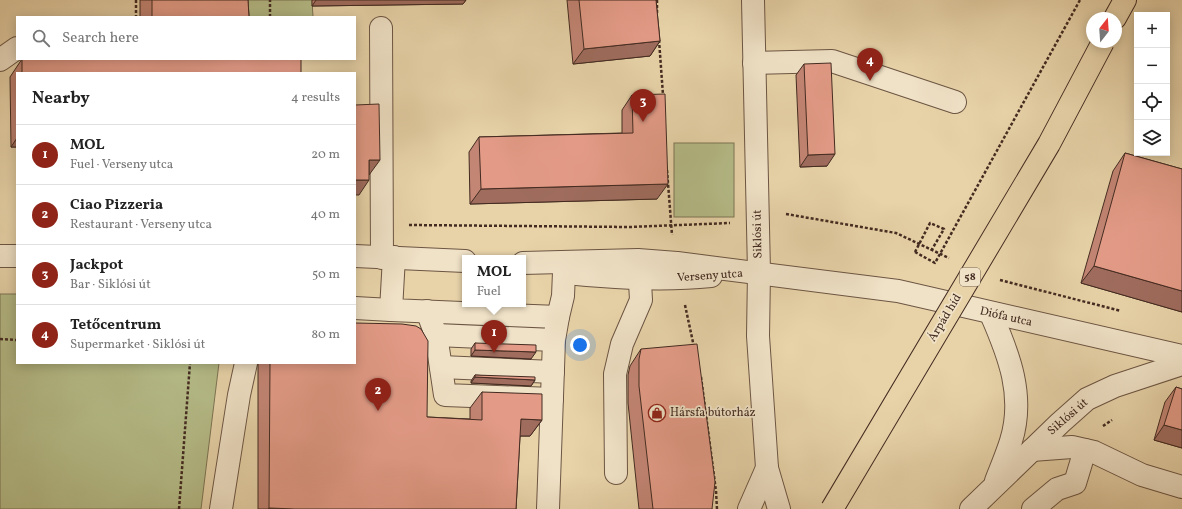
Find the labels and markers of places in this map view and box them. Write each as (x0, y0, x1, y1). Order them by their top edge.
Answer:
pin: 4 (857, 48, 883, 81)
pin: 3 (630, 89, 656, 122)
pin: 1 (481, 320, 507, 353)
pin: 2 (365, 378, 391, 411)
shop icon: Hársfa bútorház (647, 403, 667, 423)
place label: Hársfa bútorház (670, 405, 756, 421)

